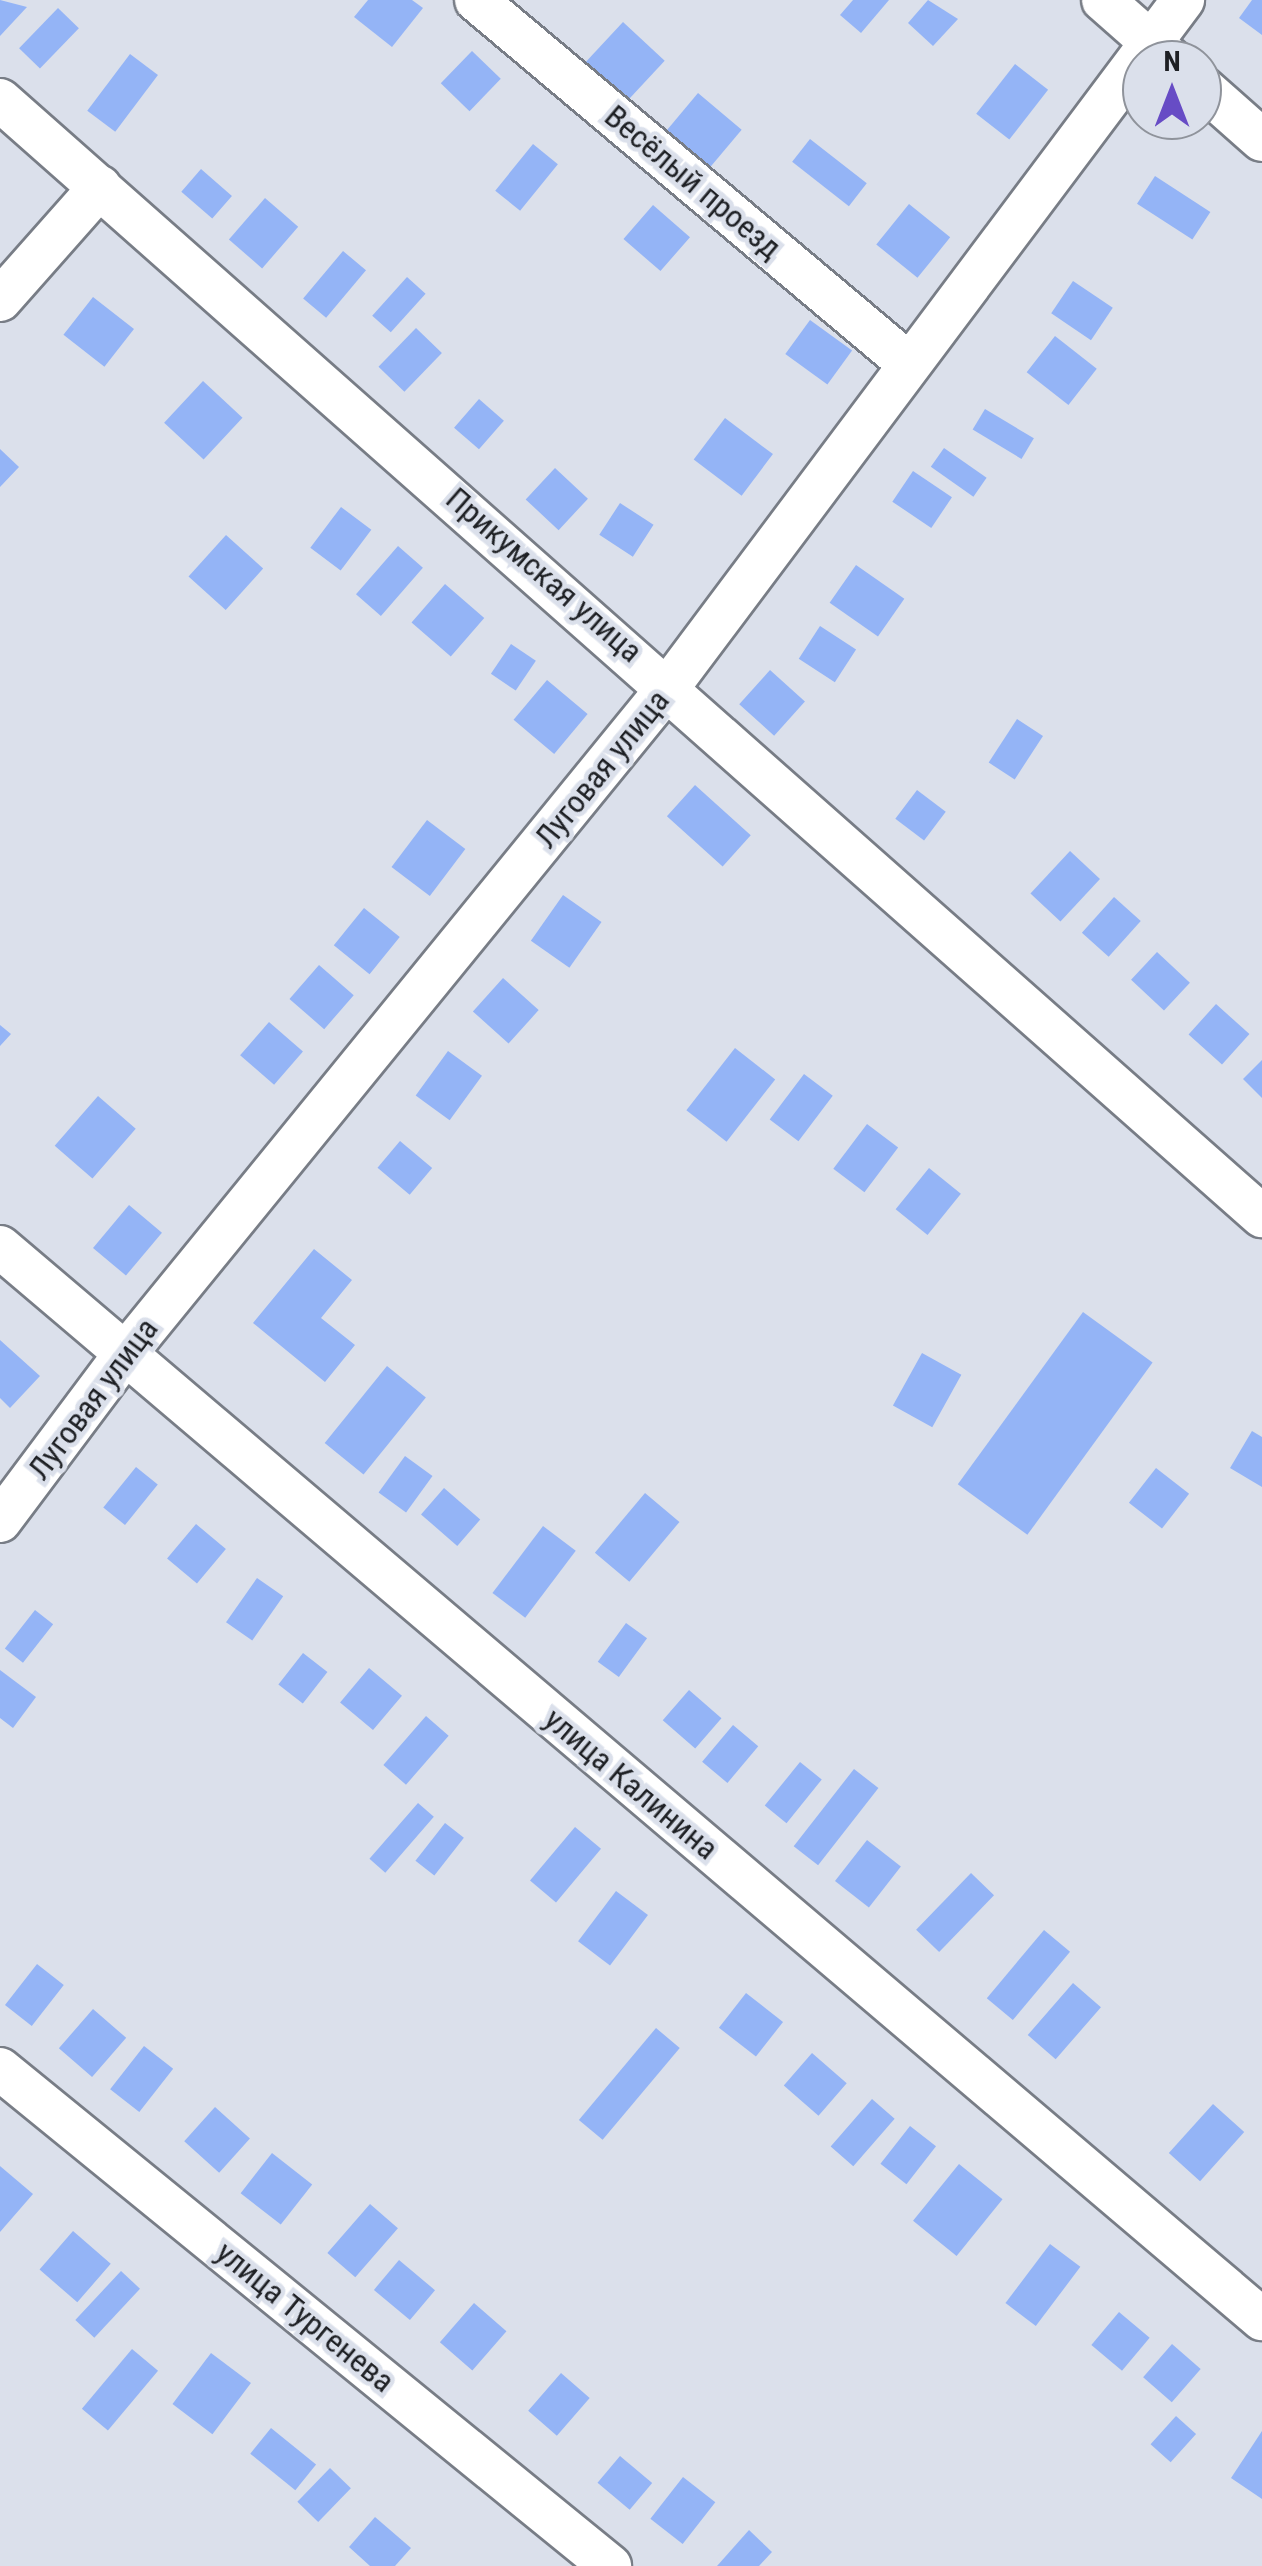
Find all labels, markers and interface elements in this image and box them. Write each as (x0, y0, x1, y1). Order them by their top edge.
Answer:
north arrow (1122, 40, 1222, 140)
text: N (1163, 45, 1181, 78)
street label: Весёлый проезд (597, 97, 789, 267)
street label: Прикумская улица (438, 479, 650, 671)
street label: Луговая улица (527, 682, 677, 856)
street label: Луговая улица (20, 1311, 166, 1487)
street label: улица Калинина (536, 1700, 726, 1868)
street label: улица Тургенева (208, 2233, 402, 2401)

